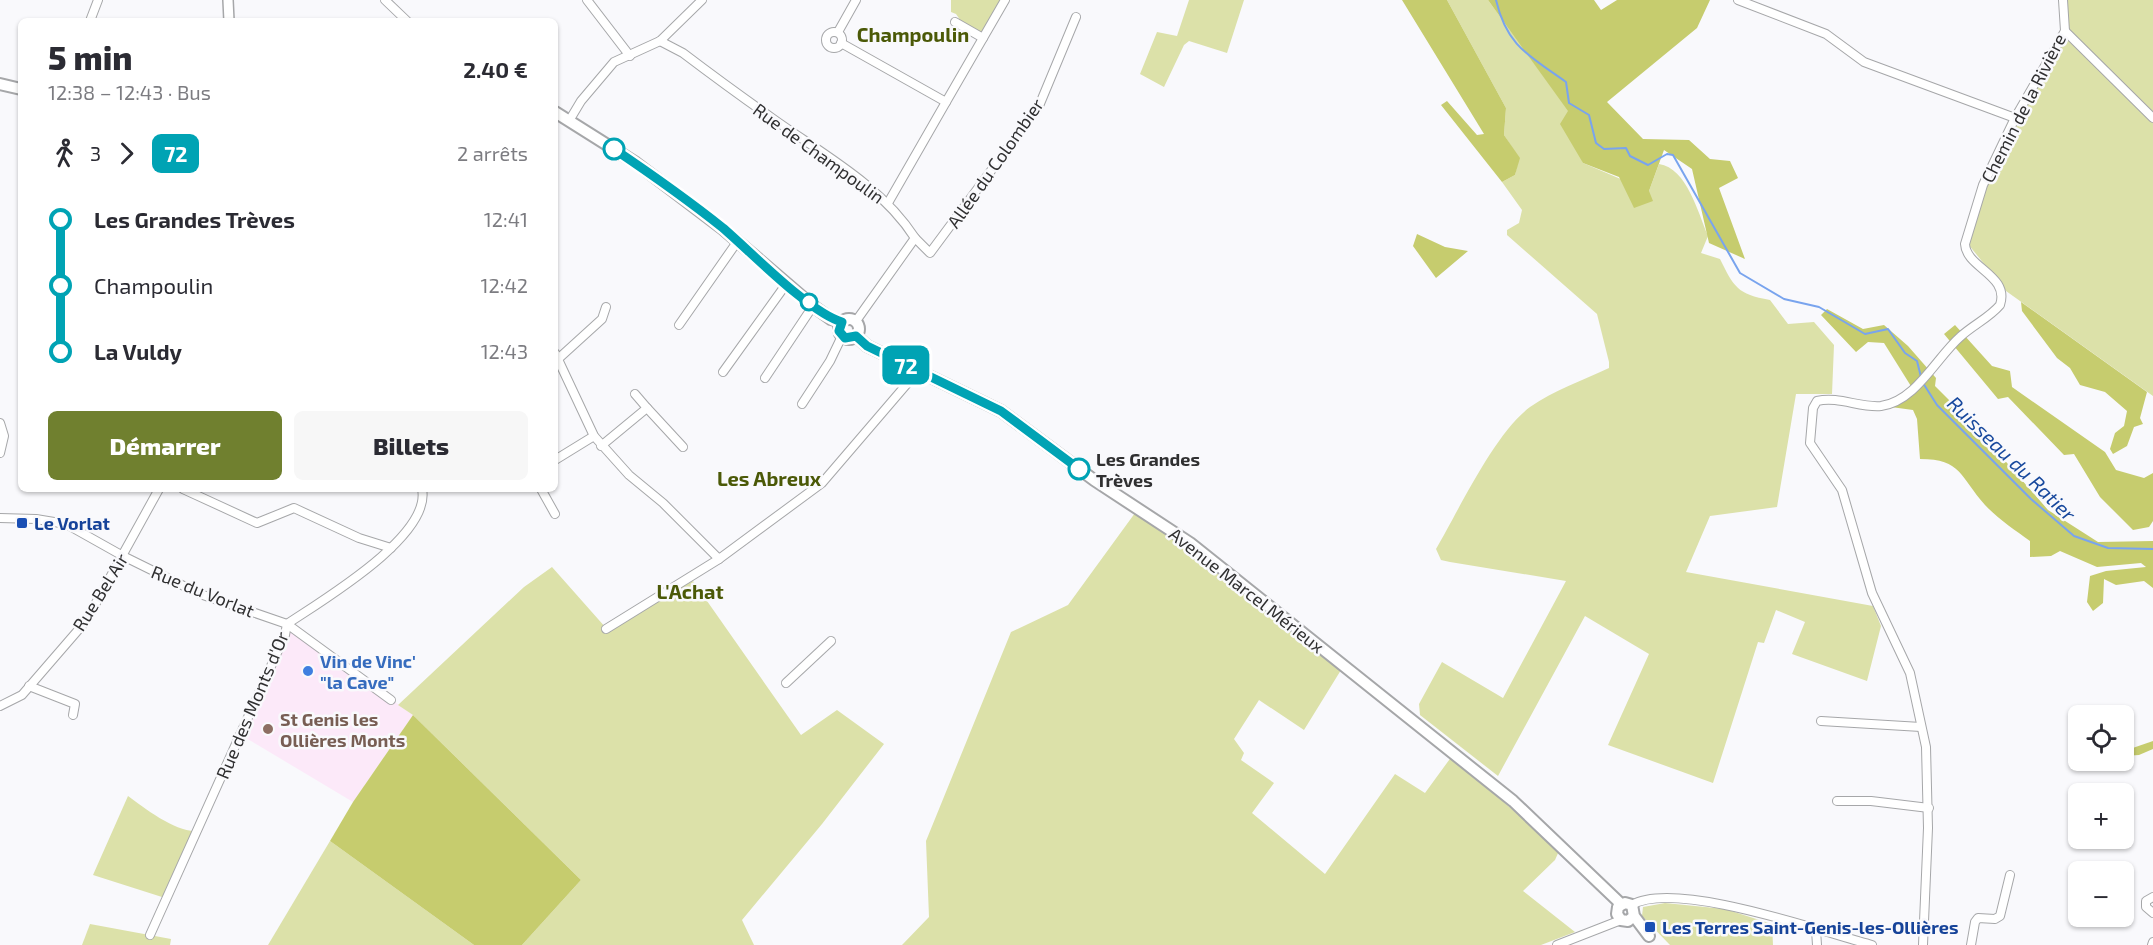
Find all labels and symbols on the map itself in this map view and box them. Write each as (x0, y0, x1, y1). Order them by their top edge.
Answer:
district label: Champoulin (857, 22, 969, 46)
street label: Chemin de la Rivière (1976, 30, 2070, 186)
street label: Allée du Colombier (942, 94, 1048, 232)
street label: Rue de Champoulin (749, 98, 889, 208)
unlabelled marker (603, 138, 625, 160)
unlabelled marker (800, 293, 818, 311)
line badge: 72 (879, 346, 933, 385)
water label: Ruisseau du Ratier (1943, 391, 2082, 526)
place label: Les Grandes Trèves (1096, 448, 1200, 491)
marker: Les Grandes Trèves (1068, 458, 1090, 480)
district label: Les Abreux (717, 466, 822, 490)
place label: Le Vorlat (34, 512, 111, 534)
marker: Le Vorlat (15, 516, 29, 530)
street label: Avenue Marcel Mérieux (1165, 523, 1329, 658)
street label: Rue Bel Air (68, 549, 132, 635)
street label: Rue du Vorlat (148, 560, 258, 622)
district label: L'Achat (656, 579, 724, 603)
street label: Rue des Monts d'Or (211, 628, 293, 782)
place label: Vin de Vinc' "la Cave" (320, 650, 416, 693)
marker: Vin de Vinc' "la Cave" (301, 664, 315, 678)
place label: St Genis les Ollières Monts (280, 708, 405, 751)
marker: St Genis les Ollières Monts (261, 722, 275, 736)
place label: Les Terres Saint-Genis-les-Ollières (1662, 916, 1958, 938)
marker: Les Terres Saint-Genis-les-Ollières (1643, 920, 1657, 934)

